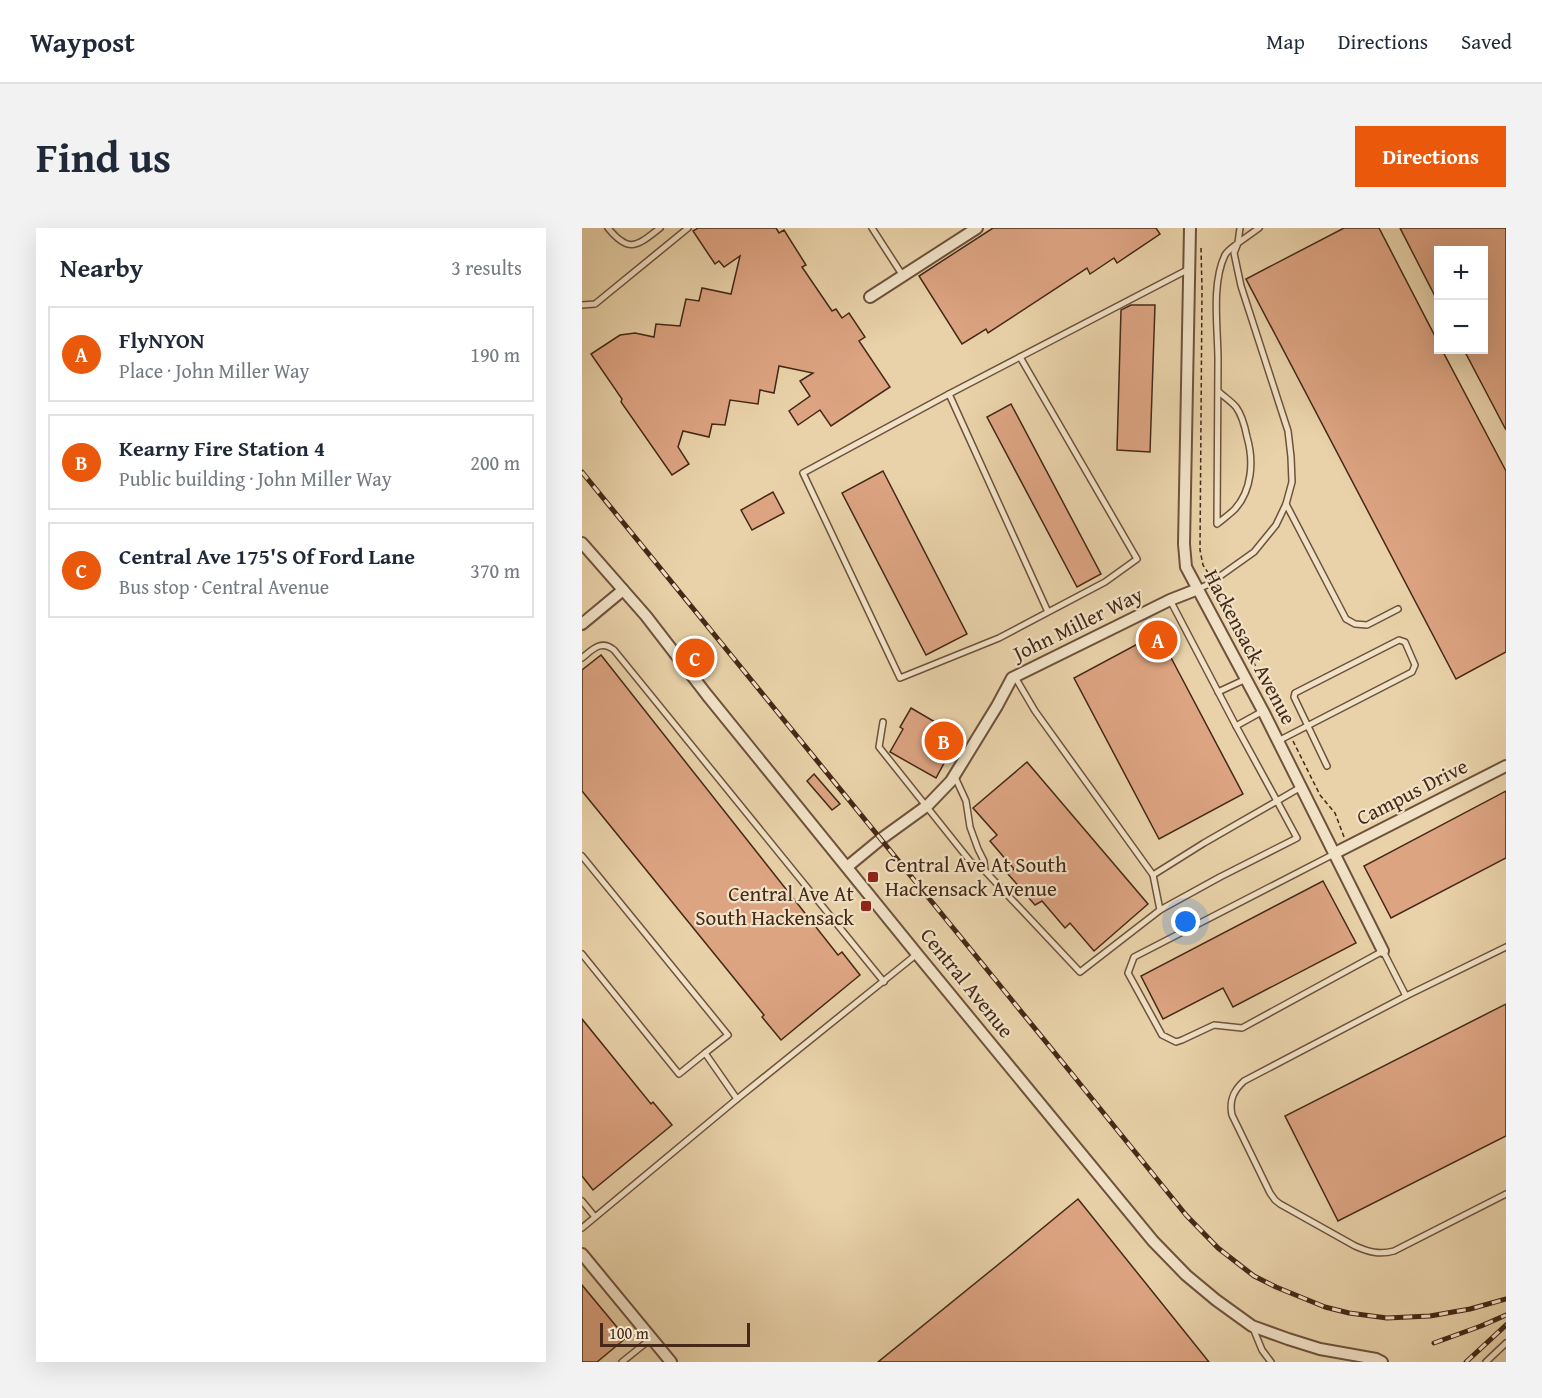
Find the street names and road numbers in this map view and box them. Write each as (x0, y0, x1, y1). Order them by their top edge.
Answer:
street label: Hackensack Avenue (1196, 564, 1305, 730)
street label: John Miller Way (1005, 578, 1148, 670)
street label: Campus Drive (1351, 750, 1473, 833)
street label: Central Avenue (913, 921, 1022, 1045)

